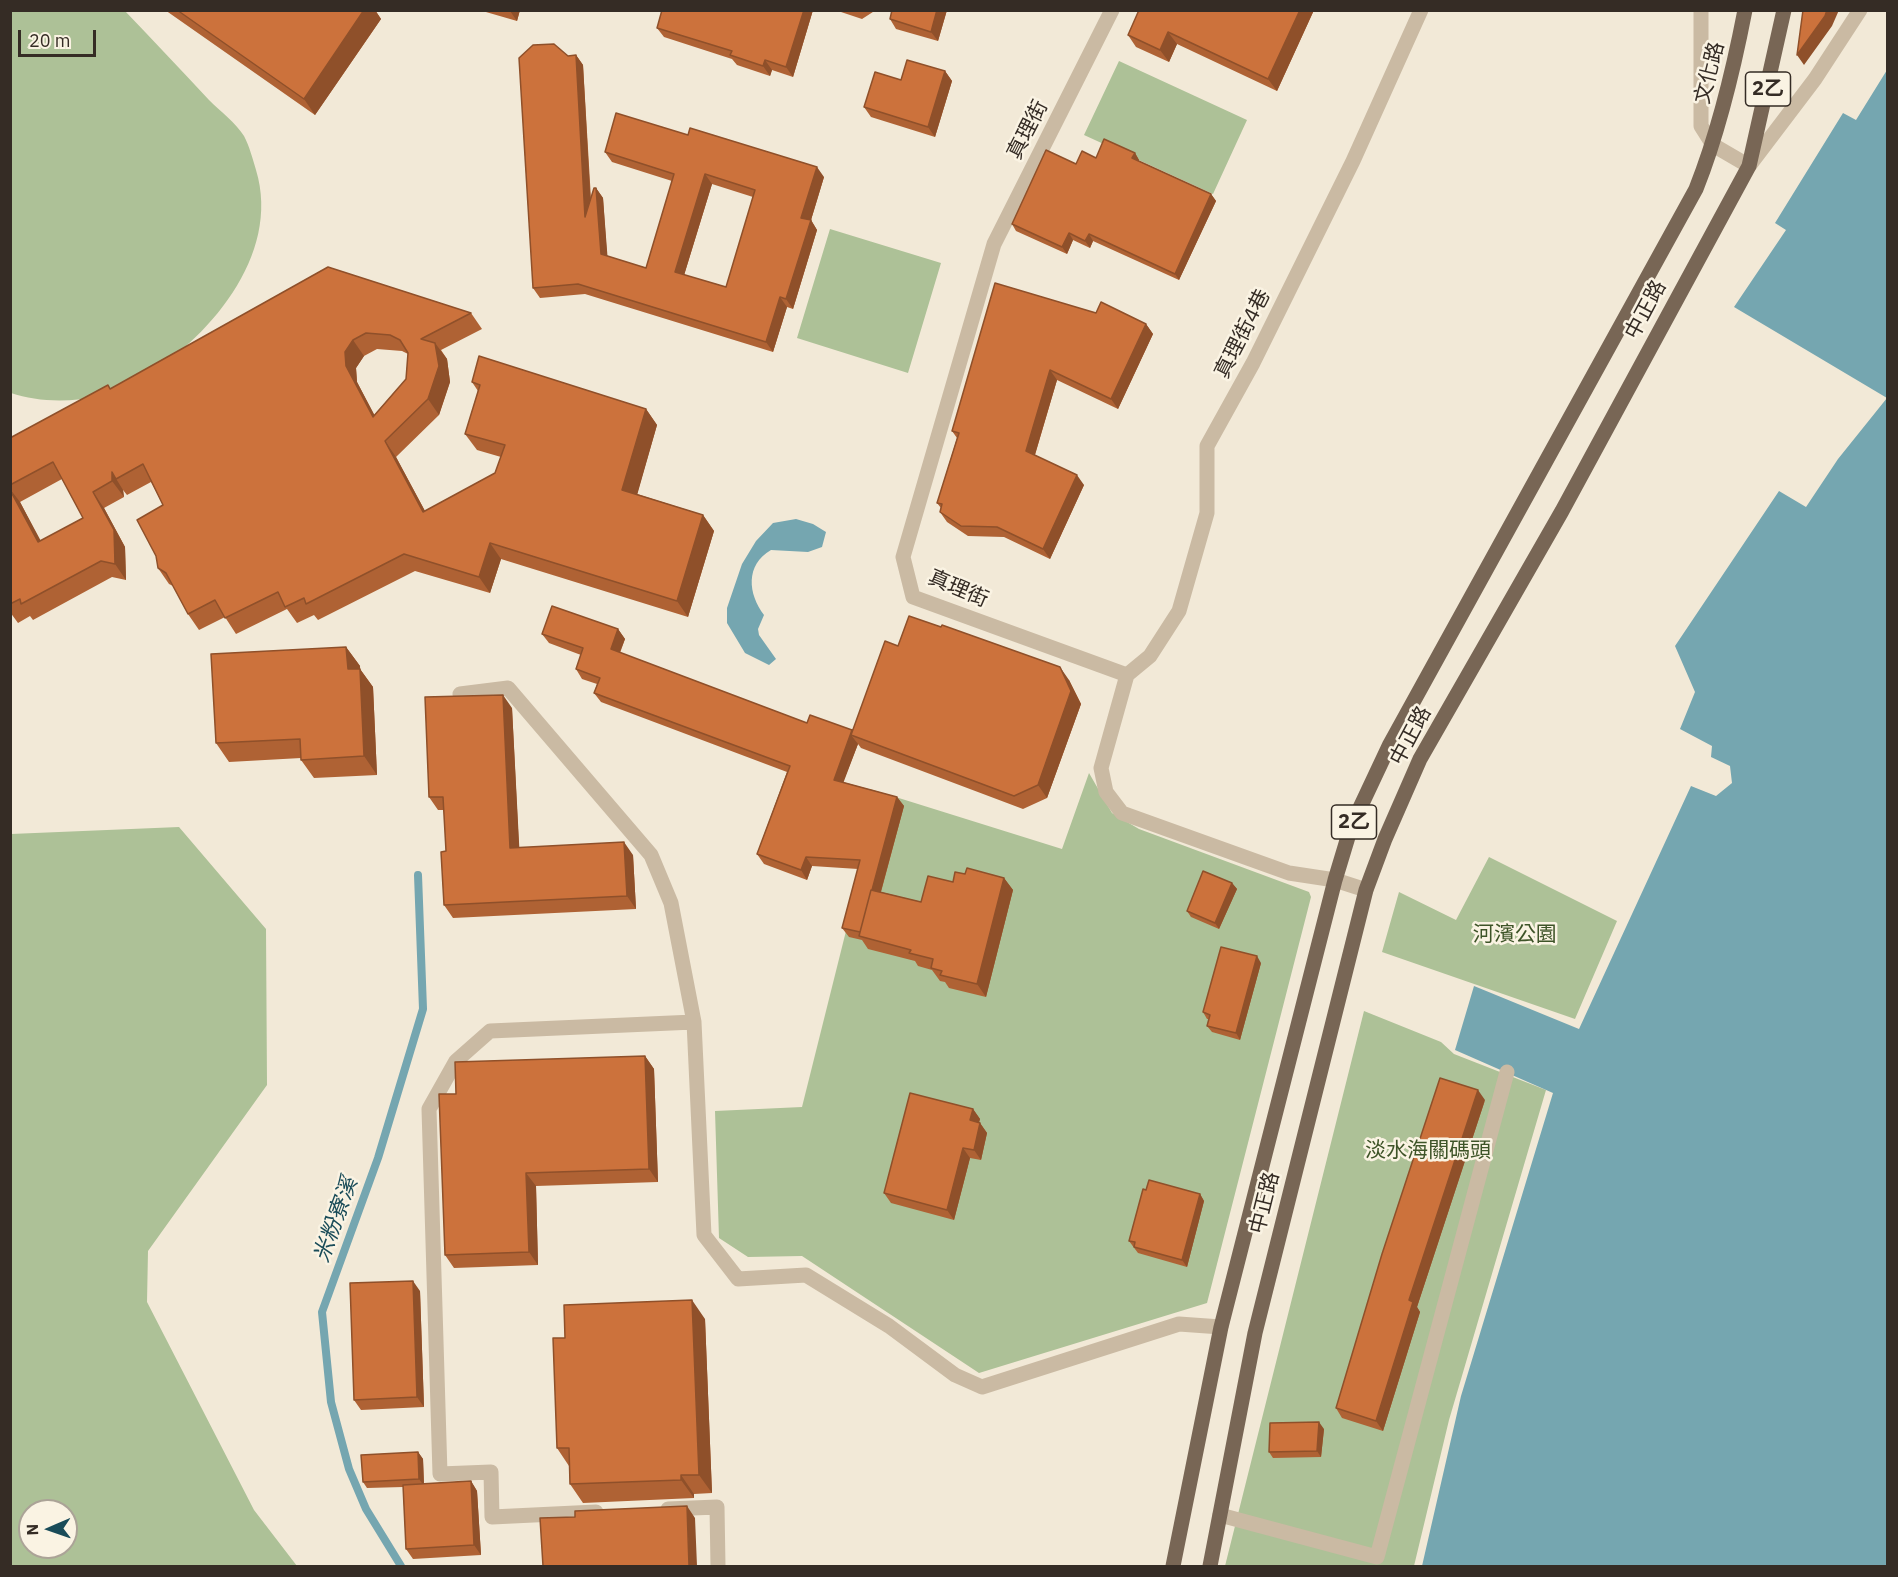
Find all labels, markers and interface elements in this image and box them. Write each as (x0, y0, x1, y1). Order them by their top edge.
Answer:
scale bar (21, 18, 99, 56)
text: 20 m (29, 29, 71, 52)
street label: 文化路 (1690, 39, 1730, 107)
road number: 2乙 (1746, 72, 1790, 106)
street label: 真理街 (1002, 96, 1054, 164)
street label: 中正路 (1620, 276, 1672, 344)
street label: 真理街4巷 (1210, 285, 1276, 383)
street label: 真理街 (924, 565, 992, 613)
street label: 中正路 (1385, 702, 1437, 770)
road number: 2乙 (1332, 805, 1376, 839)
park label: 河濱公園 (1473, 922, 1557, 948)
park label: 淡水海關碼頭 (1365, 1138, 1491, 1164)
street label: 中正路 (1245, 1169, 1285, 1237)
water label: 米粉寮溪 (309, 1174, 363, 1266)
north arrow (18, 1499, 78, 1559)
text: N (22, 1523, 42, 1536)

